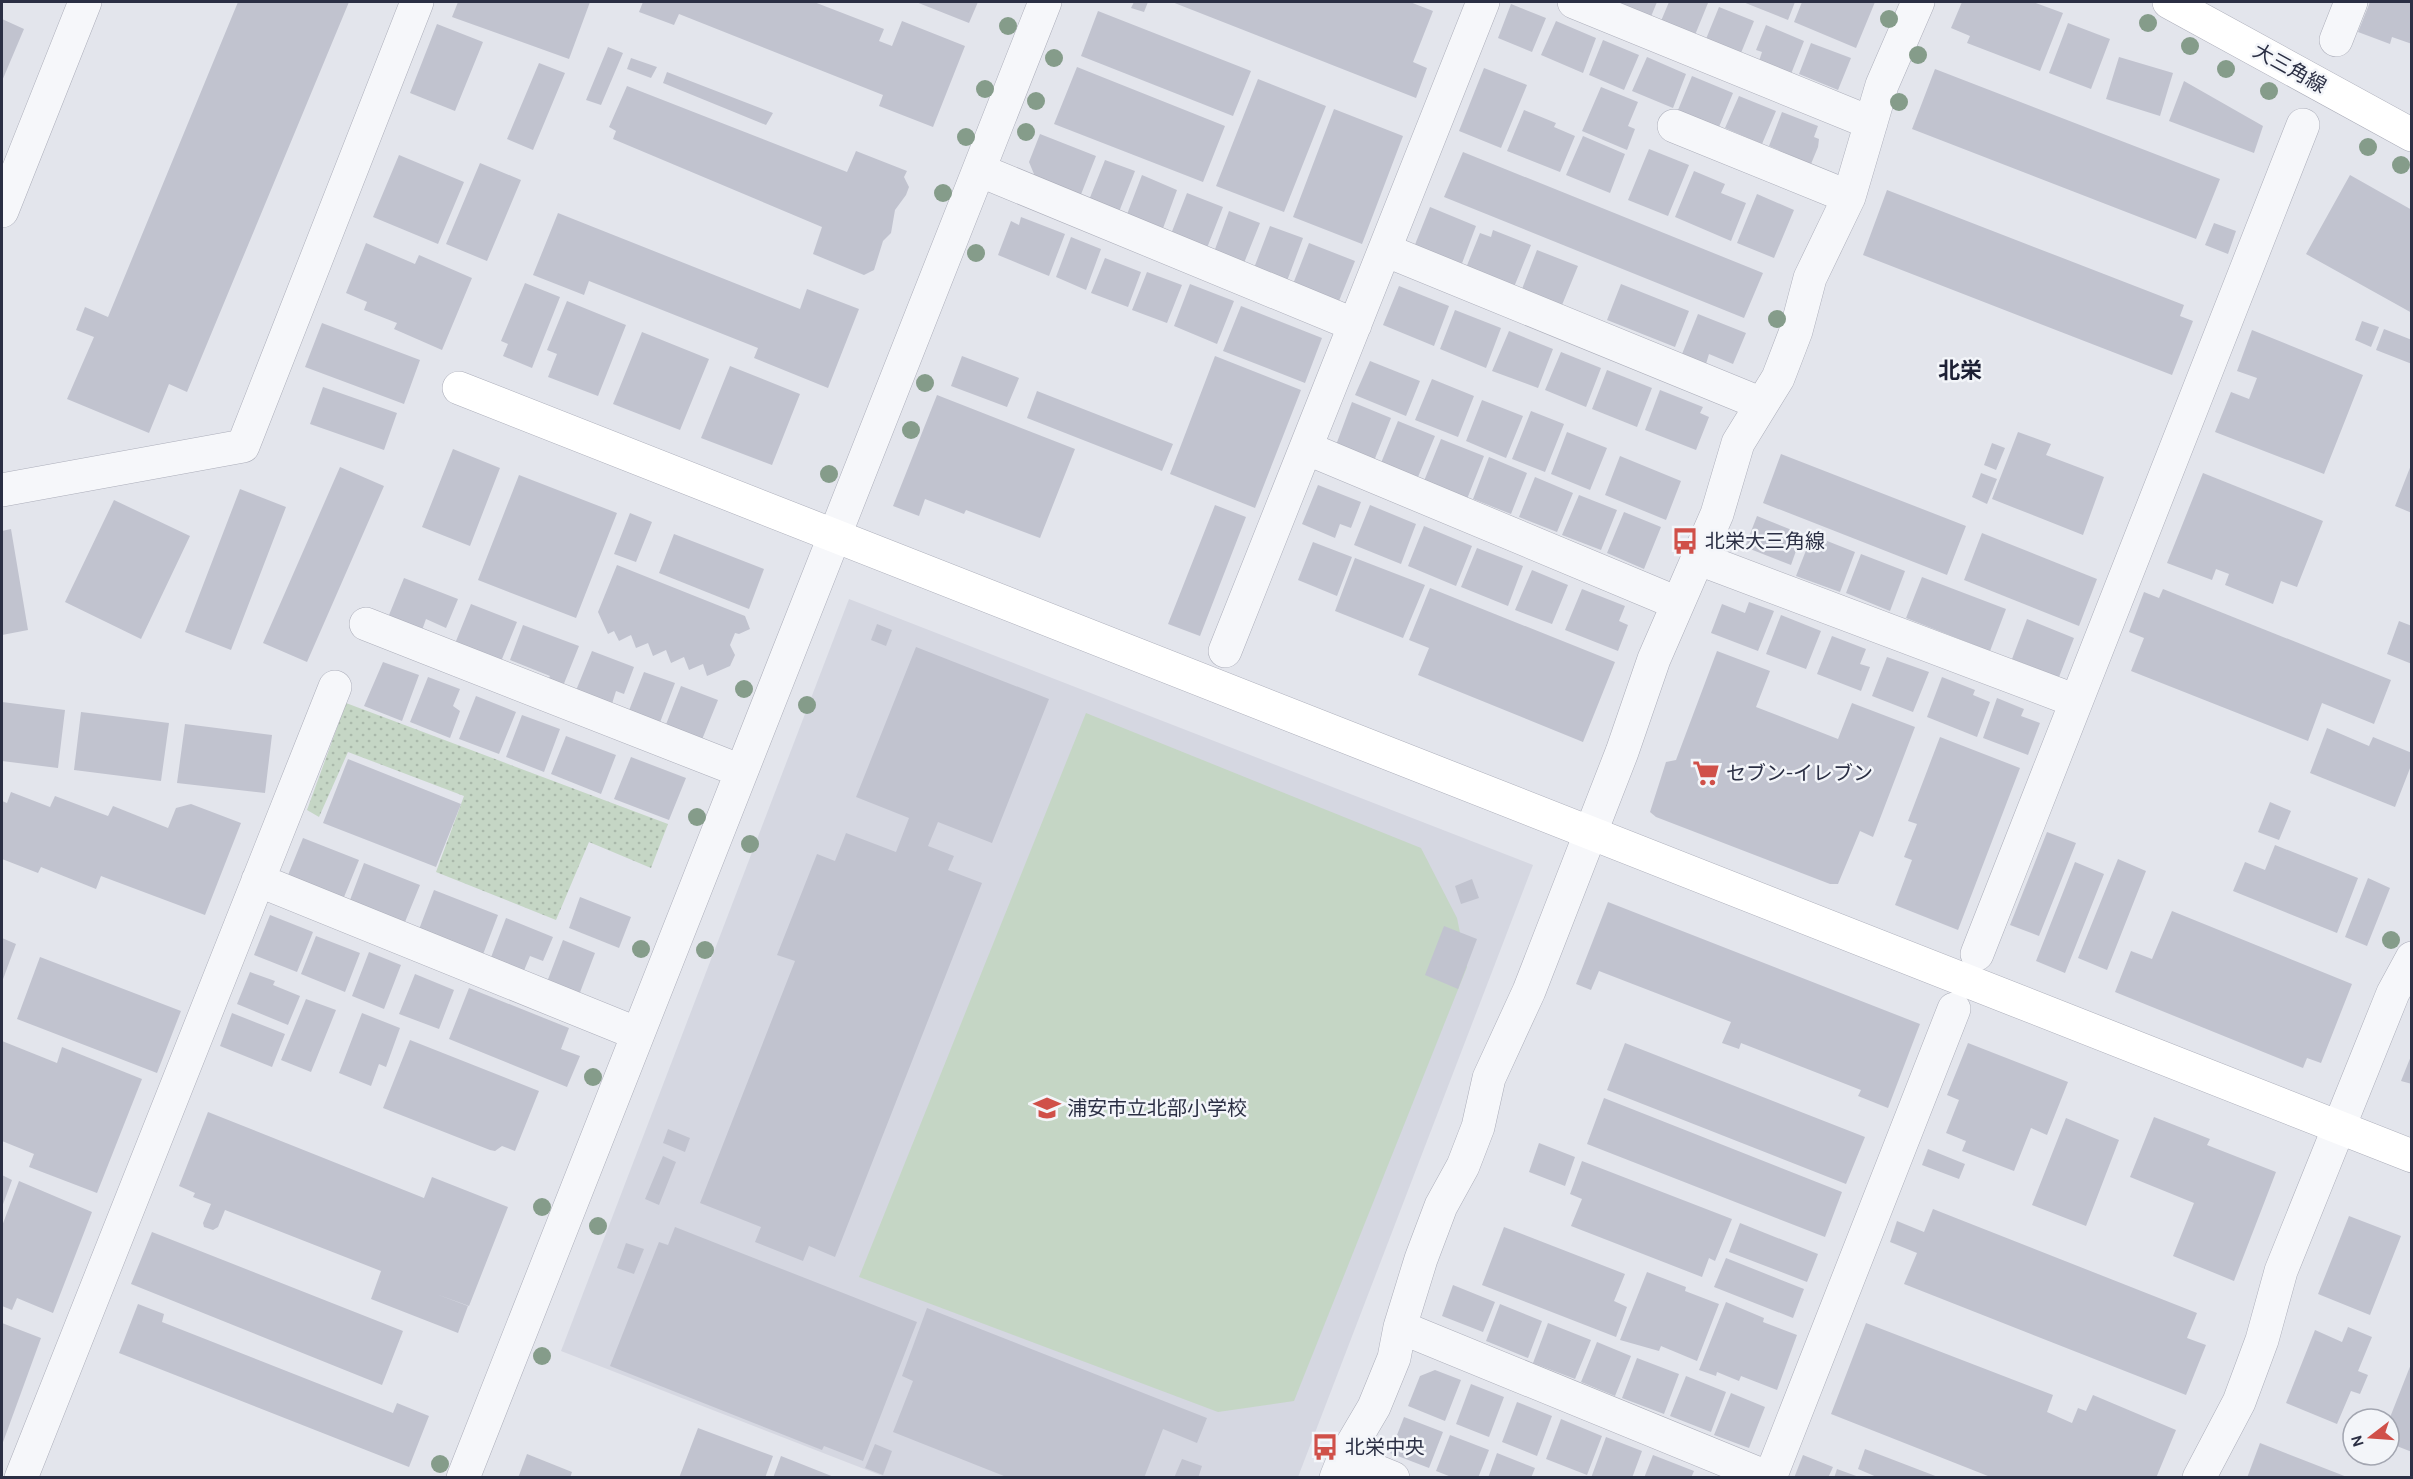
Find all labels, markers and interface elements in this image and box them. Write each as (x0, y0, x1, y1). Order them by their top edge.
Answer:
street label: 大三角線 (2249, 39, 2330, 98)
district label: 北栄 (1938, 358, 1982, 384)
bus stop icon: 北栄大三角線 (1670, 526, 1700, 556)
place label: 北栄大三角線 (1705, 530, 1825, 553)
supermarket icon: セブン-イレブン (1691, 758, 1721, 788)
place label: セブン-イレブン (1726, 762, 1873, 785)
school or university icon: 浦安市立北部小学校 (1032, 1093, 1062, 1123)
place label: 浦安市立北部小学校 (1067, 1097, 1247, 1120)
north arrow (2341, 1407, 2401, 1467)
bus stop icon: 北栄中央 (1310, 1432, 1340, 1462)
text: N (2346, 1433, 2368, 1450)
place label: 北栄中央 (1345, 1436, 1425, 1459)

